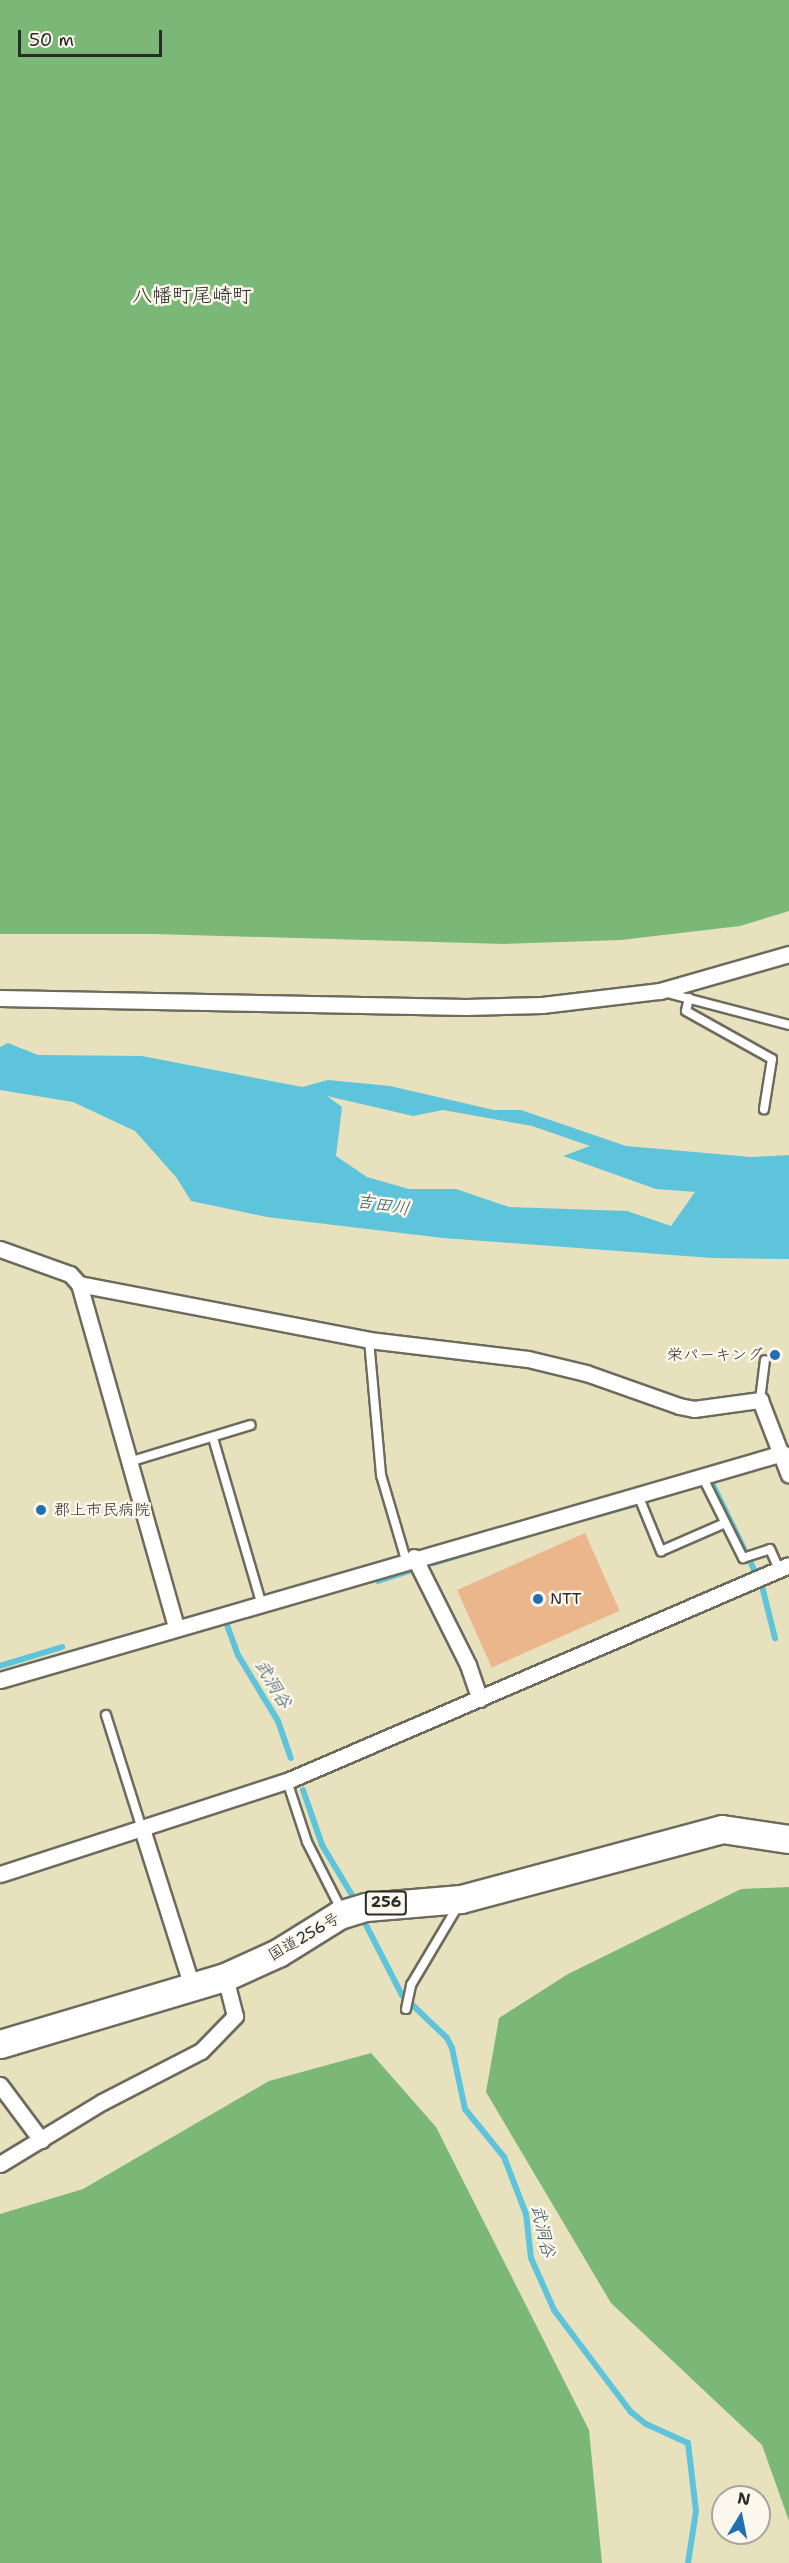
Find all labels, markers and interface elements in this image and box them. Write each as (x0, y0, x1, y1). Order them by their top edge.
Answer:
scale bar (21, 18, 165, 56)
text: 50 m (29, 28, 74, 52)
district label: 八幡町尾崎町 (132, 283, 252, 307)
water label: 吉田川 (355, 1190, 411, 1220)
place label: 栄パーキング (667, 1345, 763, 1365)
marker: 栄パーキング (768, 1348, 782, 1362)
place label: 郡上市民病院 (54, 1500, 150, 1520)
marker: 郡上市民病院 (32, 1501, 50, 1519)
place label: NTT (550, 1589, 582, 1609)
marker: NTT (531, 1592, 545, 1606)
water label: 武洞谷 (250, 1655, 296, 1713)
road number: 256 (364, 1891, 408, 1915)
street label: 国道256号 (265, 1909, 343, 1965)
water label: 武洞谷 (526, 2202, 560, 2260)
north arrow (711, 2485, 771, 2545)
text: N (736, 2487, 752, 2510)

